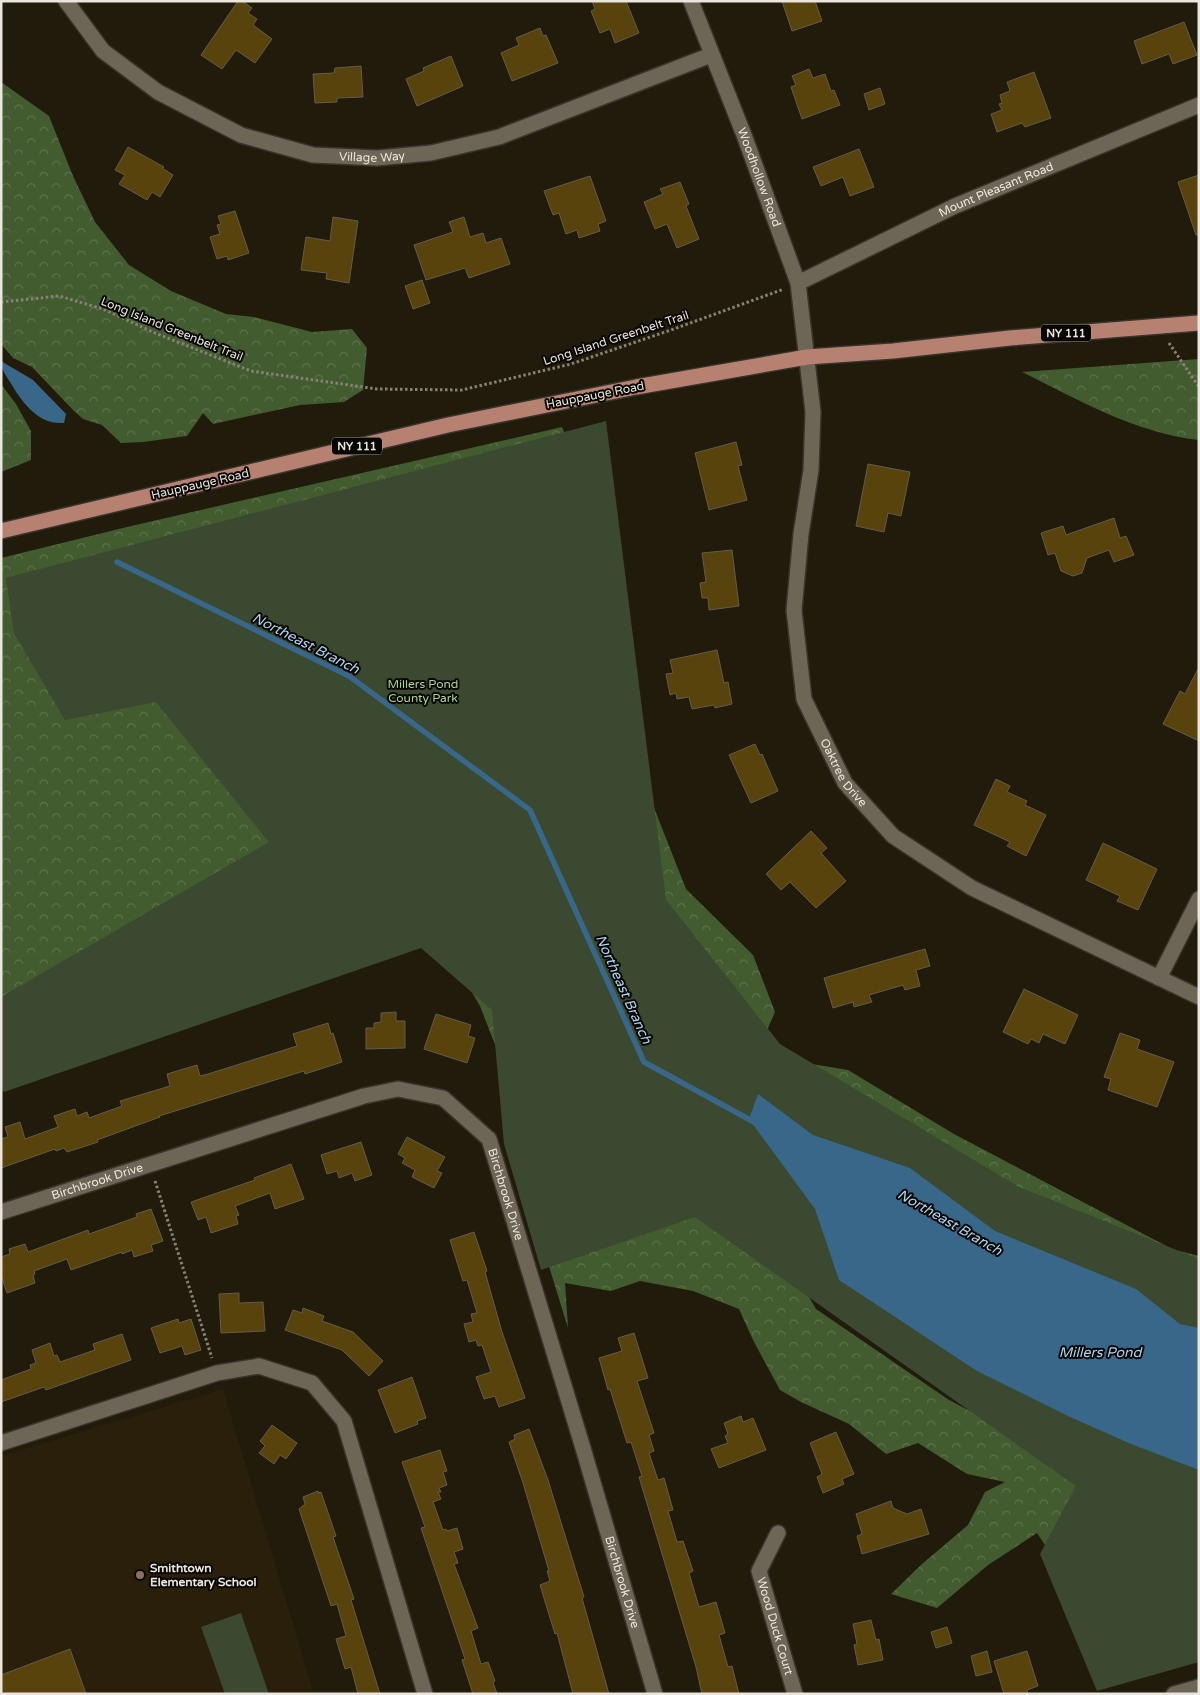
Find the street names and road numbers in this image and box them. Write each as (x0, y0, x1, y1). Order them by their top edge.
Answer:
street label: Woodhollow Road (735, 126, 784, 229)
street label: Village Way (339, 148, 406, 165)
street label: Mount Pleasant Road (936, 159, 1055, 220)
street label: Long Island Greenbelt Trail (99, 294, 245, 364)
street label: Long Island Greenbelt Trail (541, 308, 691, 368)
road number: NY 111 (1041, 324, 1091, 342)
street label: Hauppauge Road (545, 379, 645, 411)
road number: NY 111 (332, 438, 382, 454)
street label: Hauppauge Road (150, 466, 250, 502)
street label: Oaktree Drive (817, 736, 870, 810)
street label: Birchbrook Drive (485, 1147, 526, 1242)
street label: Birchbrook Drive (50, 1160, 145, 1202)
street label: Birchbrook Drive (602, 1534, 642, 1630)
street label: Wood Duck Court (754, 1576, 796, 1677)

